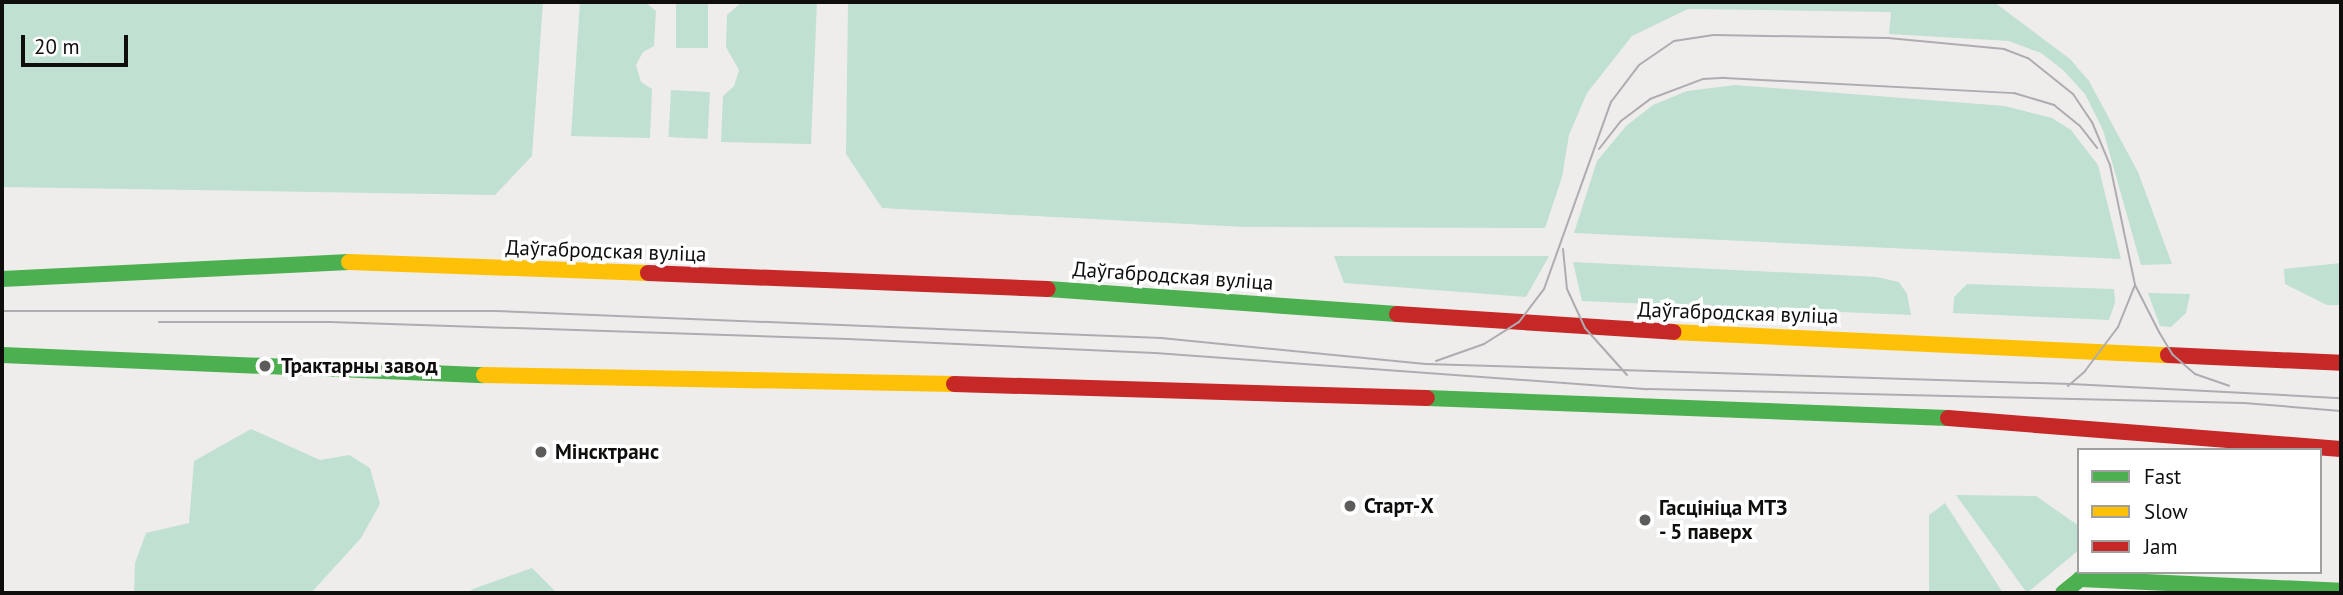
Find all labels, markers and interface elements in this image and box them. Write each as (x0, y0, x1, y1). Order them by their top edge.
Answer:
scale bar (24, 21, 131, 65)
text: 20 m (34, 33, 80, 60)
street label: Даўгабродская вуліца (505, 235, 707, 267)
street label: Даўгабродская вуліца (1072, 256, 1274, 296)
street label: Даўгабродская вуліца (1637, 297, 1839, 329)
place label: Трактарны завод (281, 353, 438, 379)
marker: Трактарны завод (255, 356, 275, 376)
place label: Мінсктранс (555, 439, 659, 465)
marker: Мінсктранс (533, 444, 549, 460)
legend (2077, 448, 2322, 574)
text: Fast (2144, 463, 2181, 490)
place label: Старт-X (1364, 493, 1434, 519)
place label: Гасцініца МТЗ - 5 паверх (1659, 495, 1787, 545)
marker: Старт-X (1342, 498, 1358, 514)
text: Slow (2144, 498, 2188, 525)
marker: Гасцініца МТЗ - 5 паверх (1637, 512, 1653, 528)
text: Jam (2144, 533, 2178, 560)

